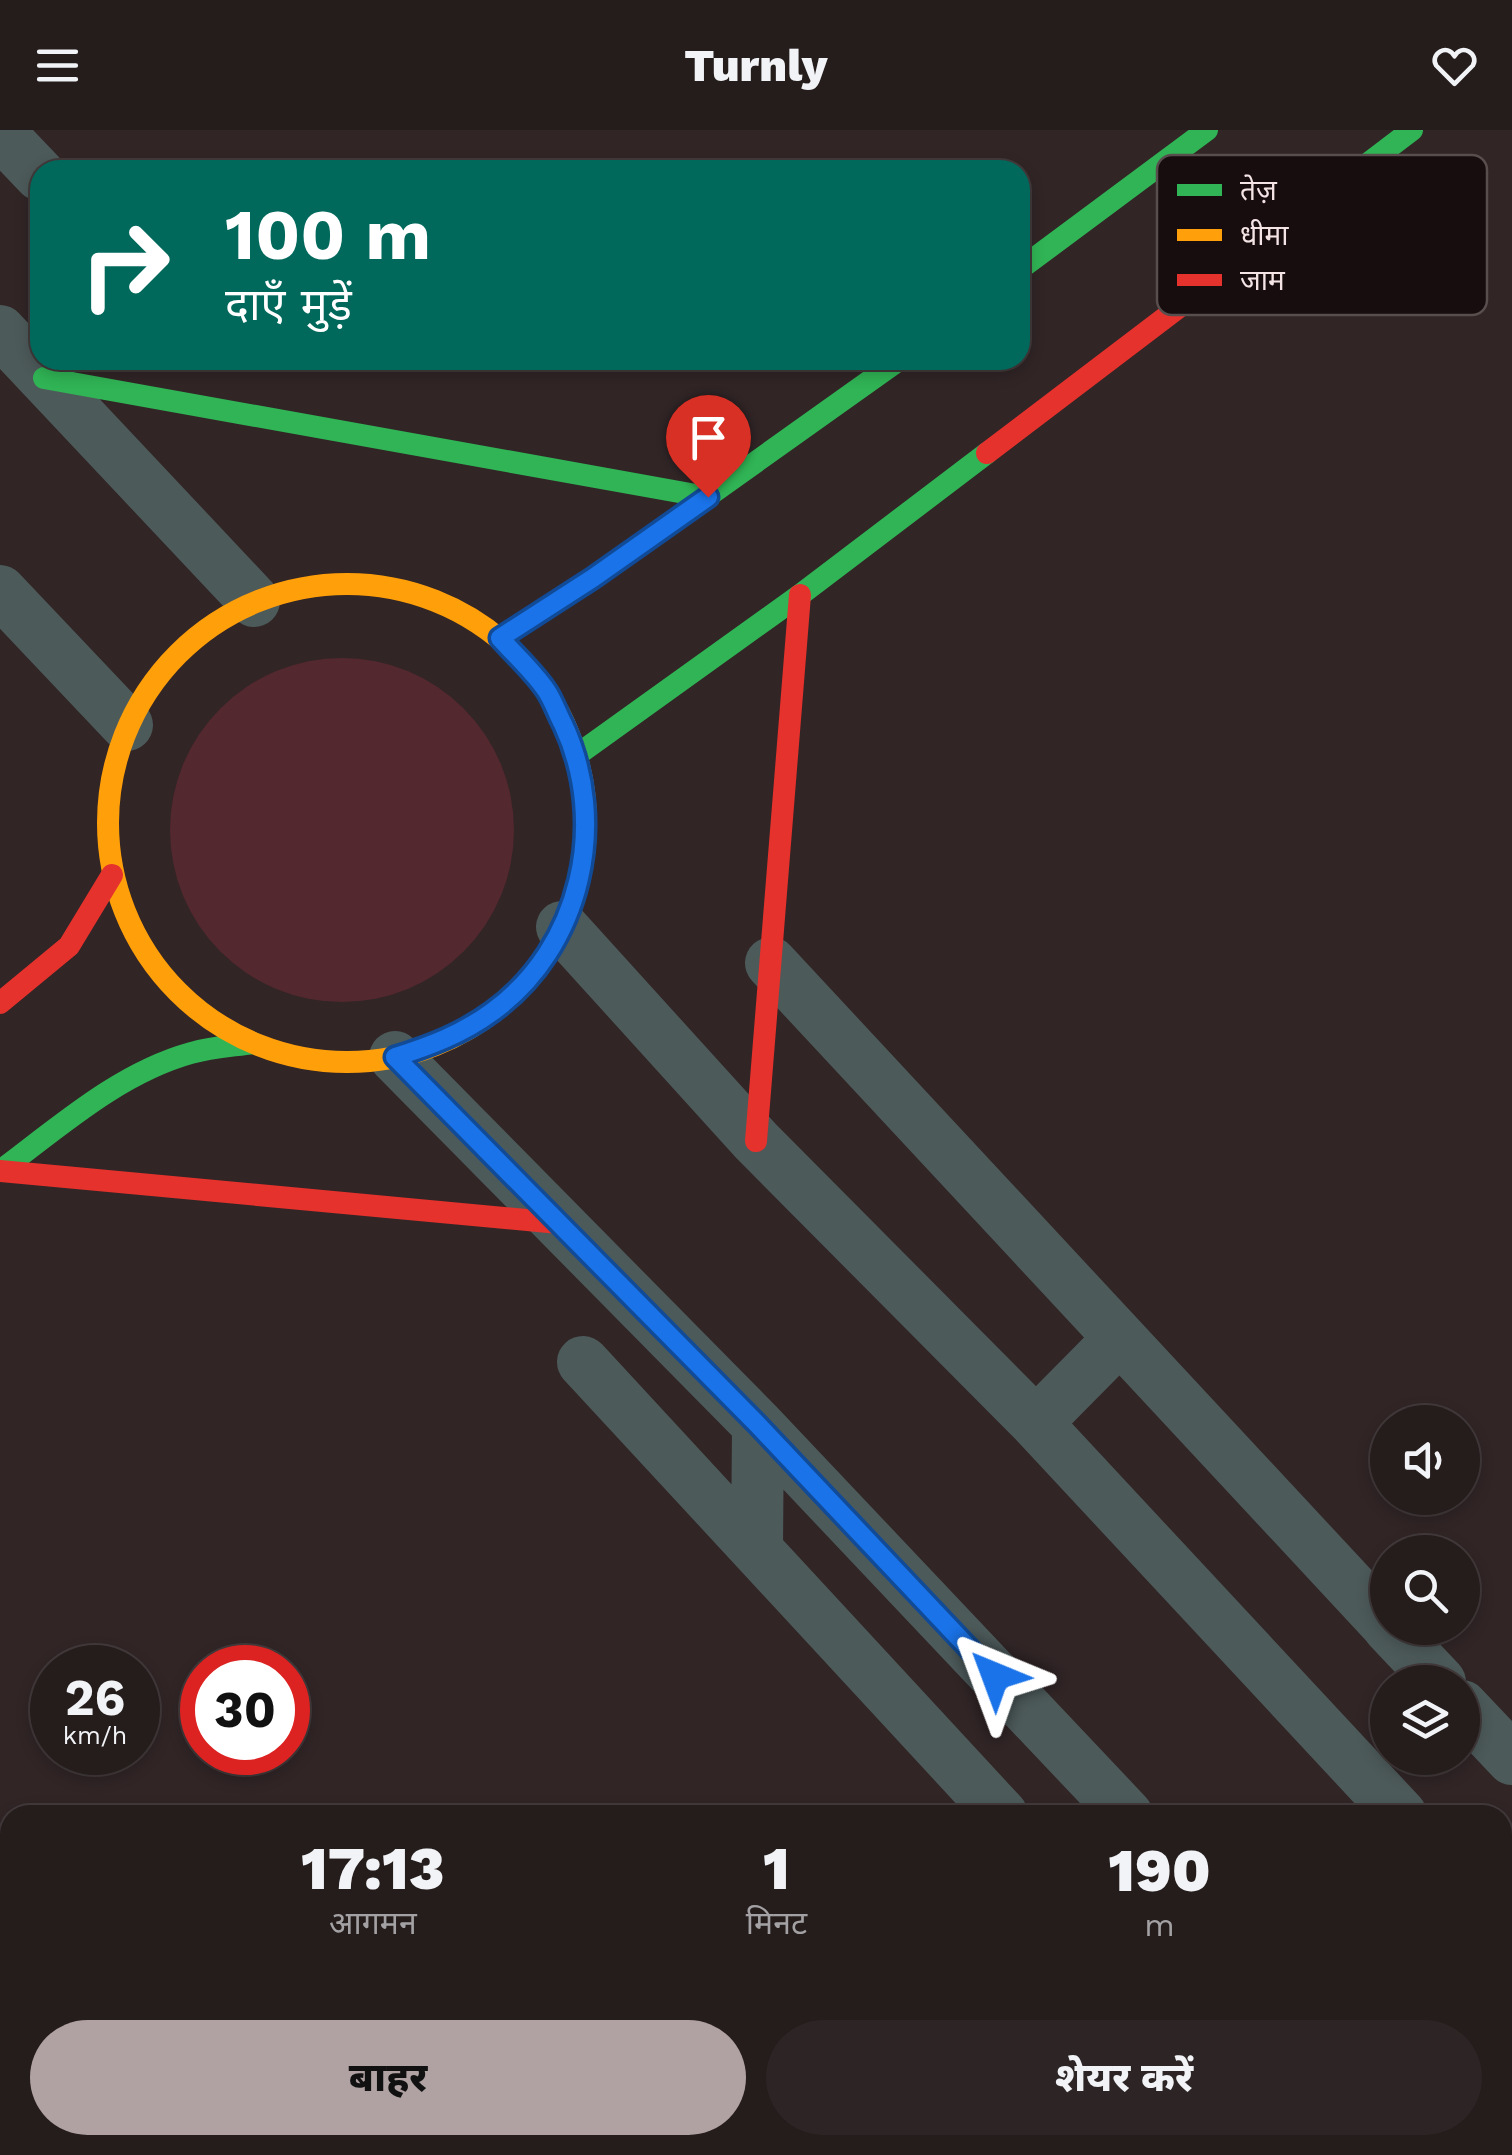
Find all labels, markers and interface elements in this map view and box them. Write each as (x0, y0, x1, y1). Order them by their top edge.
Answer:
icon: menu (30, 38, 85, 93)
icon: heart (1427, 38, 1482, 93)
text: Turnly (684, 39, 828, 92)
legend (1157, 155, 1487, 315)
text: तेज़ (1240, 174, 1278, 207)
text: 100 m (225, 194, 431, 276)
icon: right (60, 200, 190, 330)
text: धीमा (1240, 219, 1289, 252)
text: जाम (1240, 264, 1286, 297)
text: दाएँ मुड़ें (225, 278, 352, 331)
pin (666, 395, 751, 498)
icon: arrive (681, 410, 736, 465)
map controls (1370, 1405, 1480, 1775)
button: sound (1370, 1405, 1480, 1515)
button: search (1370, 1535, 1480, 1645)
position arrow (943, 1624, 1047, 1728)
speed limit sign: 30 (180, 1645, 310, 1775)
button: layers (1370, 1665, 1480, 1775)
text: 26 (65, 1668, 125, 1727)
text: km/h (63, 1721, 127, 1750)
text: 17:13 (301, 1833, 445, 1904)
text: 1 (763, 1833, 790, 1904)
text: 190 (1108, 1835, 1211, 1906)
text: आगमन (329, 1904, 417, 1942)
text: मिनट (746, 1904, 807, 1942)
text: m (1144, 1906, 1175, 1944)
button: बाहर (30, 2020, 746, 2135)
button: शेयर करें (766, 2020, 1482, 2135)

